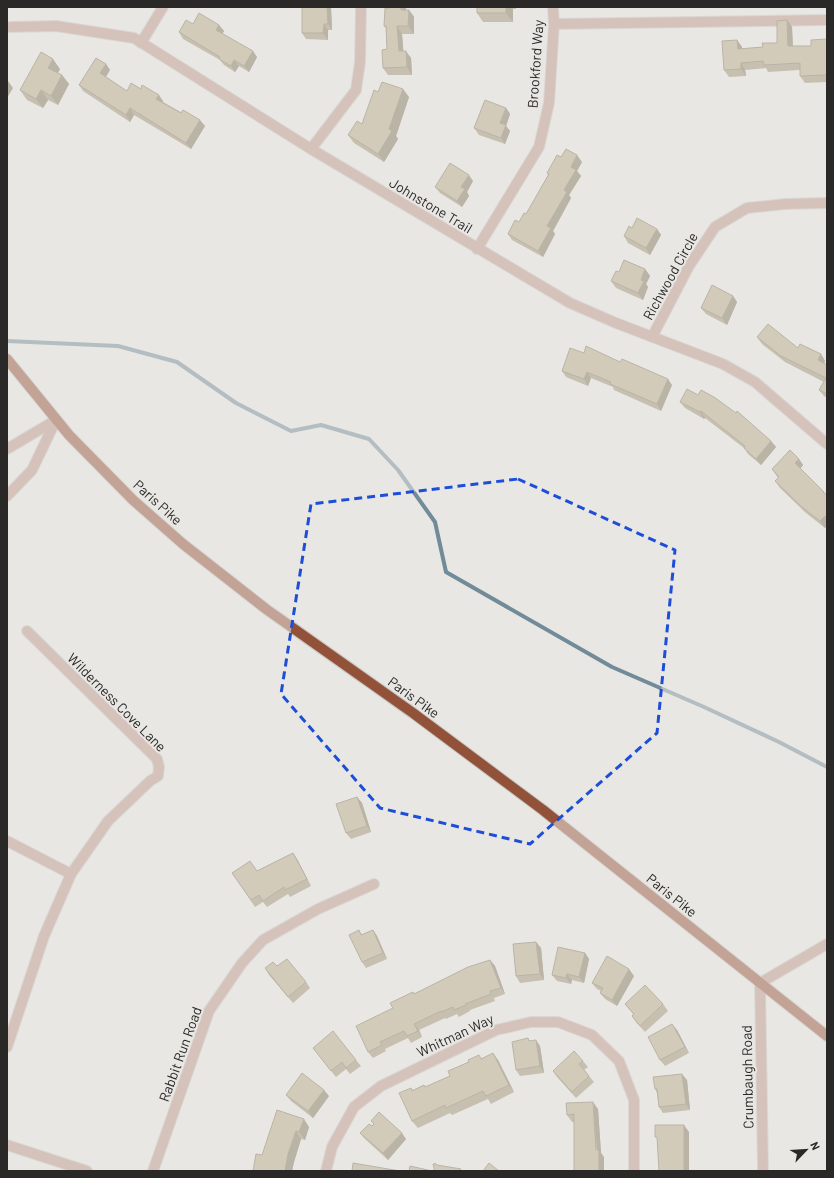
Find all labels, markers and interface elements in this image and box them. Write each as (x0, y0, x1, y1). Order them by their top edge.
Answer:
street label: Brookford Way (523, 19, 547, 109)
street label: Johnstone Trail (386, 174, 476, 236)
street label: Richwood Circle (639, 229, 701, 323)
street label: Paris Pike (130, 476, 186, 528)
street label: Wilderness Cove Lane (64, 649, 170, 755)
street label: Paris Pike (385, 673, 443, 721)
street label: Paris Pike (643, 870, 701, 920)
street label: Rabbit Run Road (155, 1004, 205, 1104)
street label: Whitman Way (414, 1010, 497, 1060)
street label: Crumbaugh Road (738, 1025, 756, 1129)
north arrow (786, 1130, 826, 1170)
text: N (808, 1139, 823, 1152)

